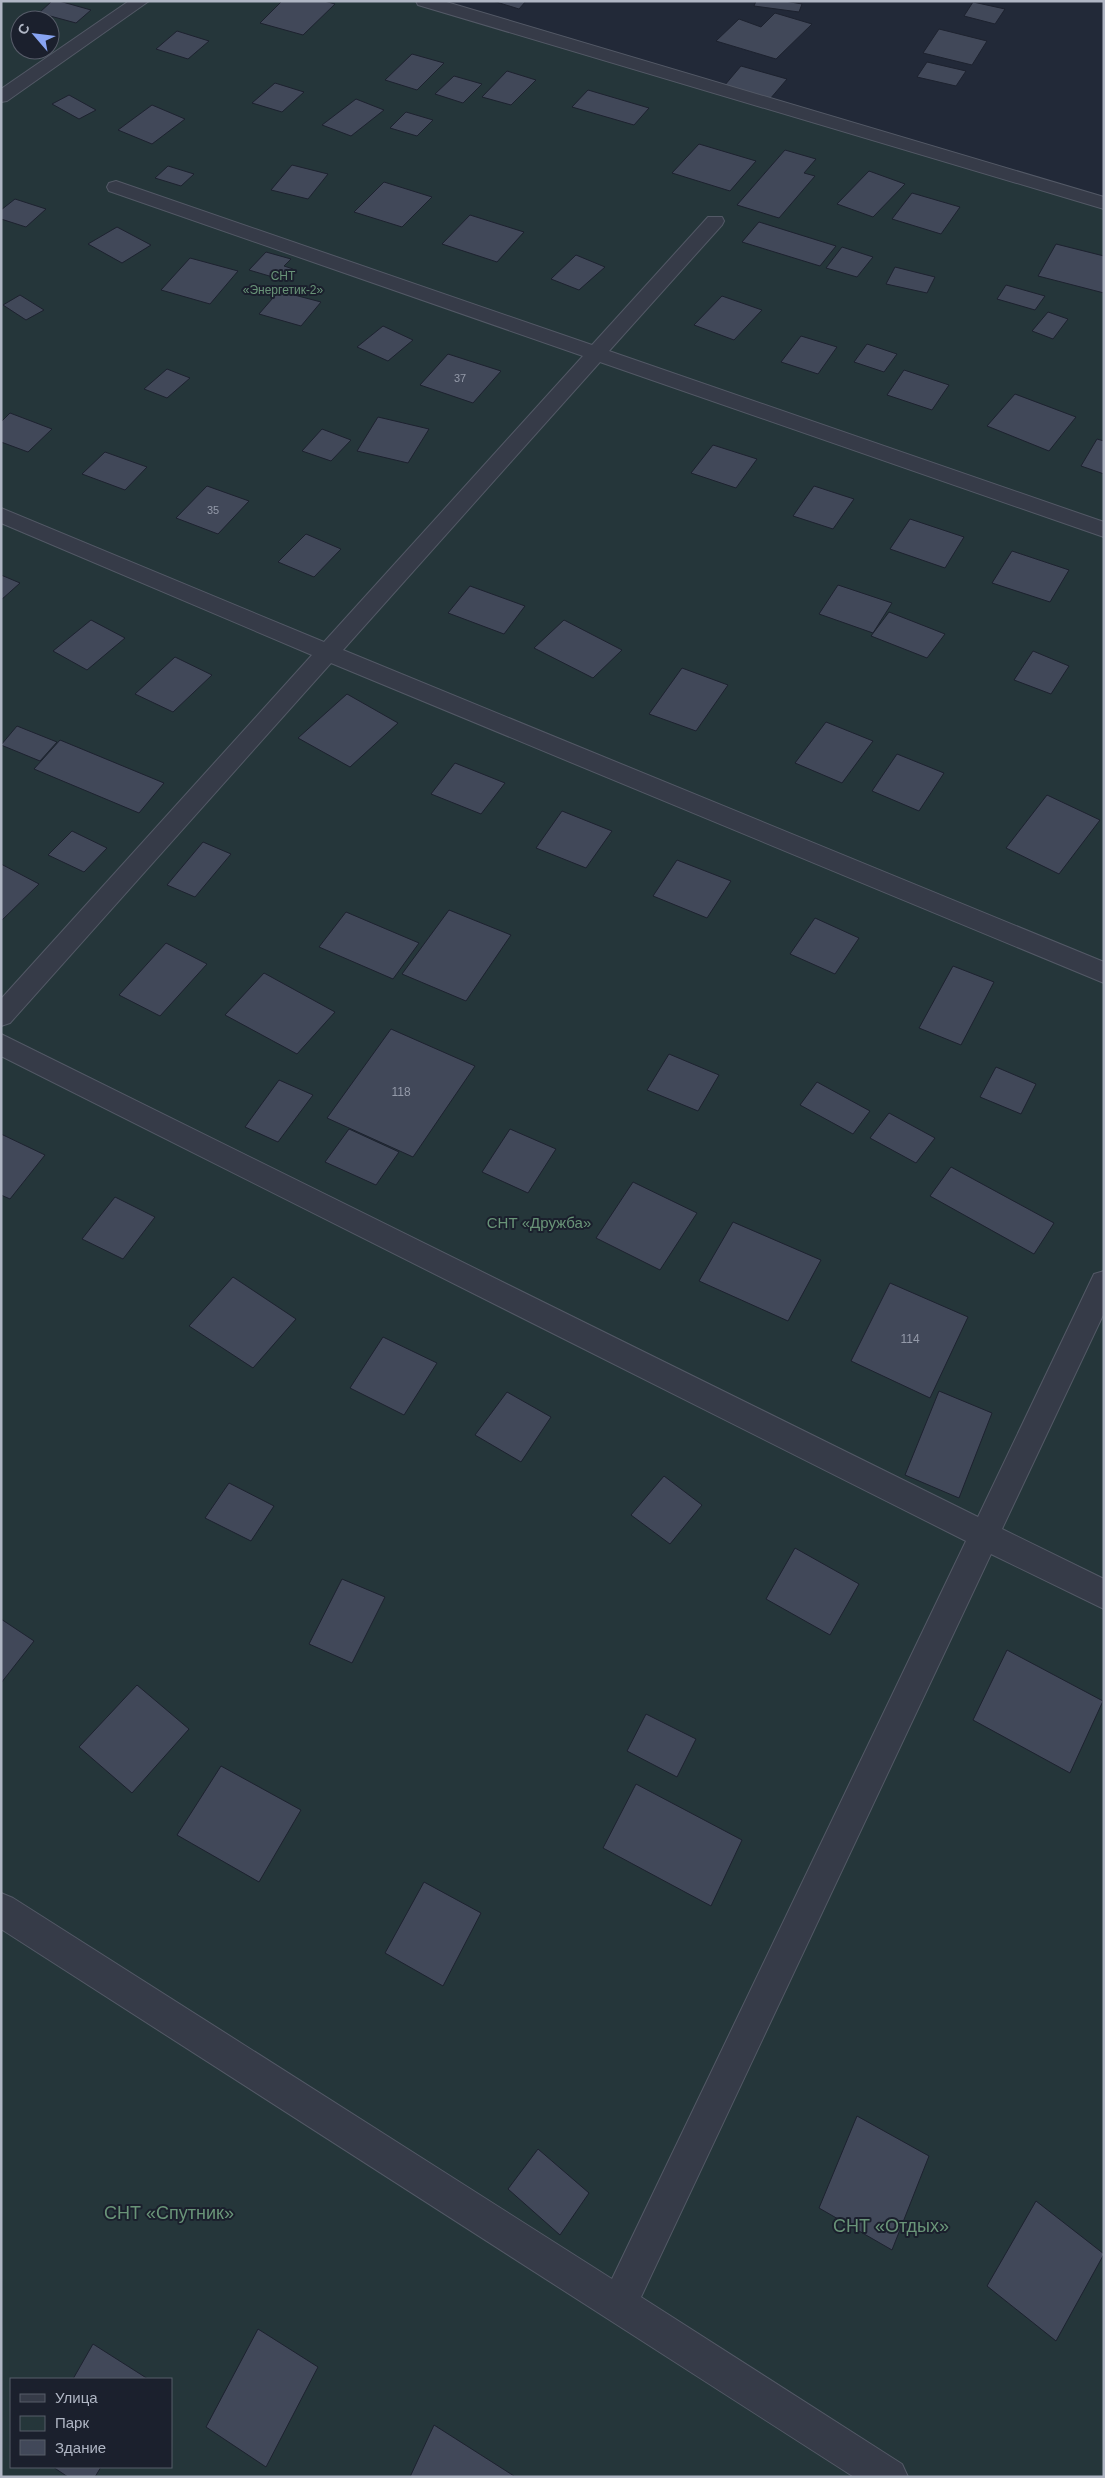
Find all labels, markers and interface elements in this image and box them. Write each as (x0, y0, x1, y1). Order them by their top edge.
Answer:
north arrow (10, 10, 60, 60)
text: С (14, 21, 33, 37)
park label: СНТ «Энергетик-2» (243, 269, 324, 297)
house number: 37 (454, 372, 466, 384)
house number: 35 (207, 504, 219, 516)
house number: 118 (391, 1085, 411, 1099)
park label: СНТ «Дружба» (487, 1214, 591, 1231)
house number: 114 (900, 1332, 920, 1346)
park label: СНТ «Спутник» (104, 2203, 234, 2223)
park label: СНТ «Отдых» (833, 2216, 949, 2236)
legend (10, 2378, 172, 2468)
text: Улица (55, 2389, 98, 2406)
text: Парк (55, 2414, 89, 2431)
text: Здание (55, 2439, 106, 2456)

